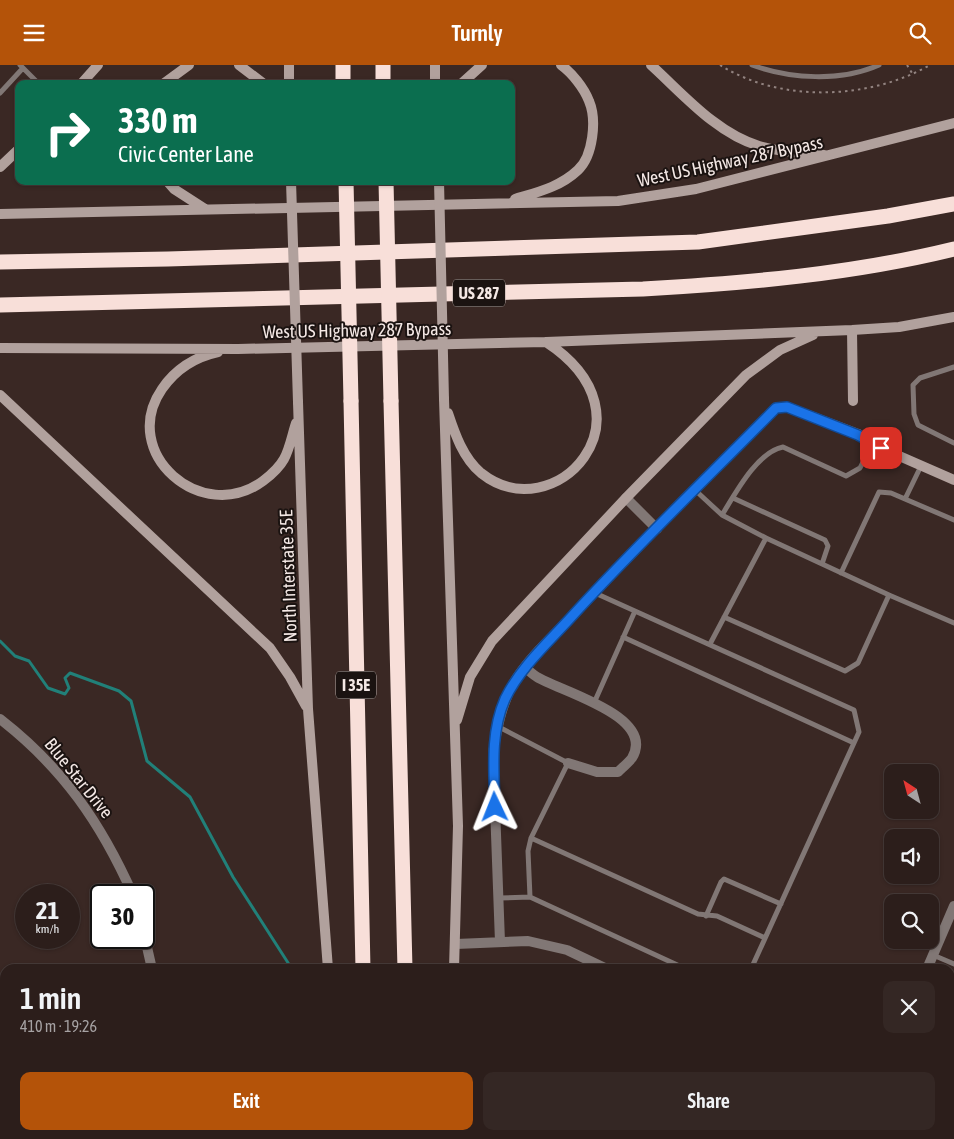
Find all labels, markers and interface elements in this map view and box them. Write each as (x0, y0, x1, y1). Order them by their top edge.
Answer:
icon: menu (20, 19, 48, 47)
icon: search (906, 19, 934, 47)
text: Turnly (451, 20, 503, 46)
icon: right (35, 100, 100, 165)
text: 330 m (118, 100, 197, 140)
street label: West US Highway 287 Bypass (636, 131, 824, 191)
text: Civic Center Lane (118, 141, 254, 167)
road number: US 287 (453, 279, 505, 307)
street label: West US Highway 287 Bypass (263, 318, 451, 342)
pin (860, 427, 902, 469)
icon: arrive (867, 434, 895, 462)
street label: North Interstate 35E (275, 509, 301, 643)
road number: I 35E (336, 671, 376, 699)
street label: Blue Star Drive (40, 734, 118, 822)
north arrow (884, 764, 939, 819)
map controls (884, 764, 939, 949)
position arrow (468, 780, 520, 832)
button: sound (884, 829, 939, 884)
speed limit sign: 30 (90, 884, 155, 949)
button: search (884, 894, 939, 949)
text: 21 (36, 896, 59, 924)
text: km/h (36, 922, 59, 936)
text: 1 min (20, 981, 81, 1015)
button: close (883, 981, 935, 1033)
text: 410 m · 19:26 (20, 1017, 97, 1035)
button: Exit (20, 1072, 473, 1130)
button: Share (483, 1072, 935, 1130)

